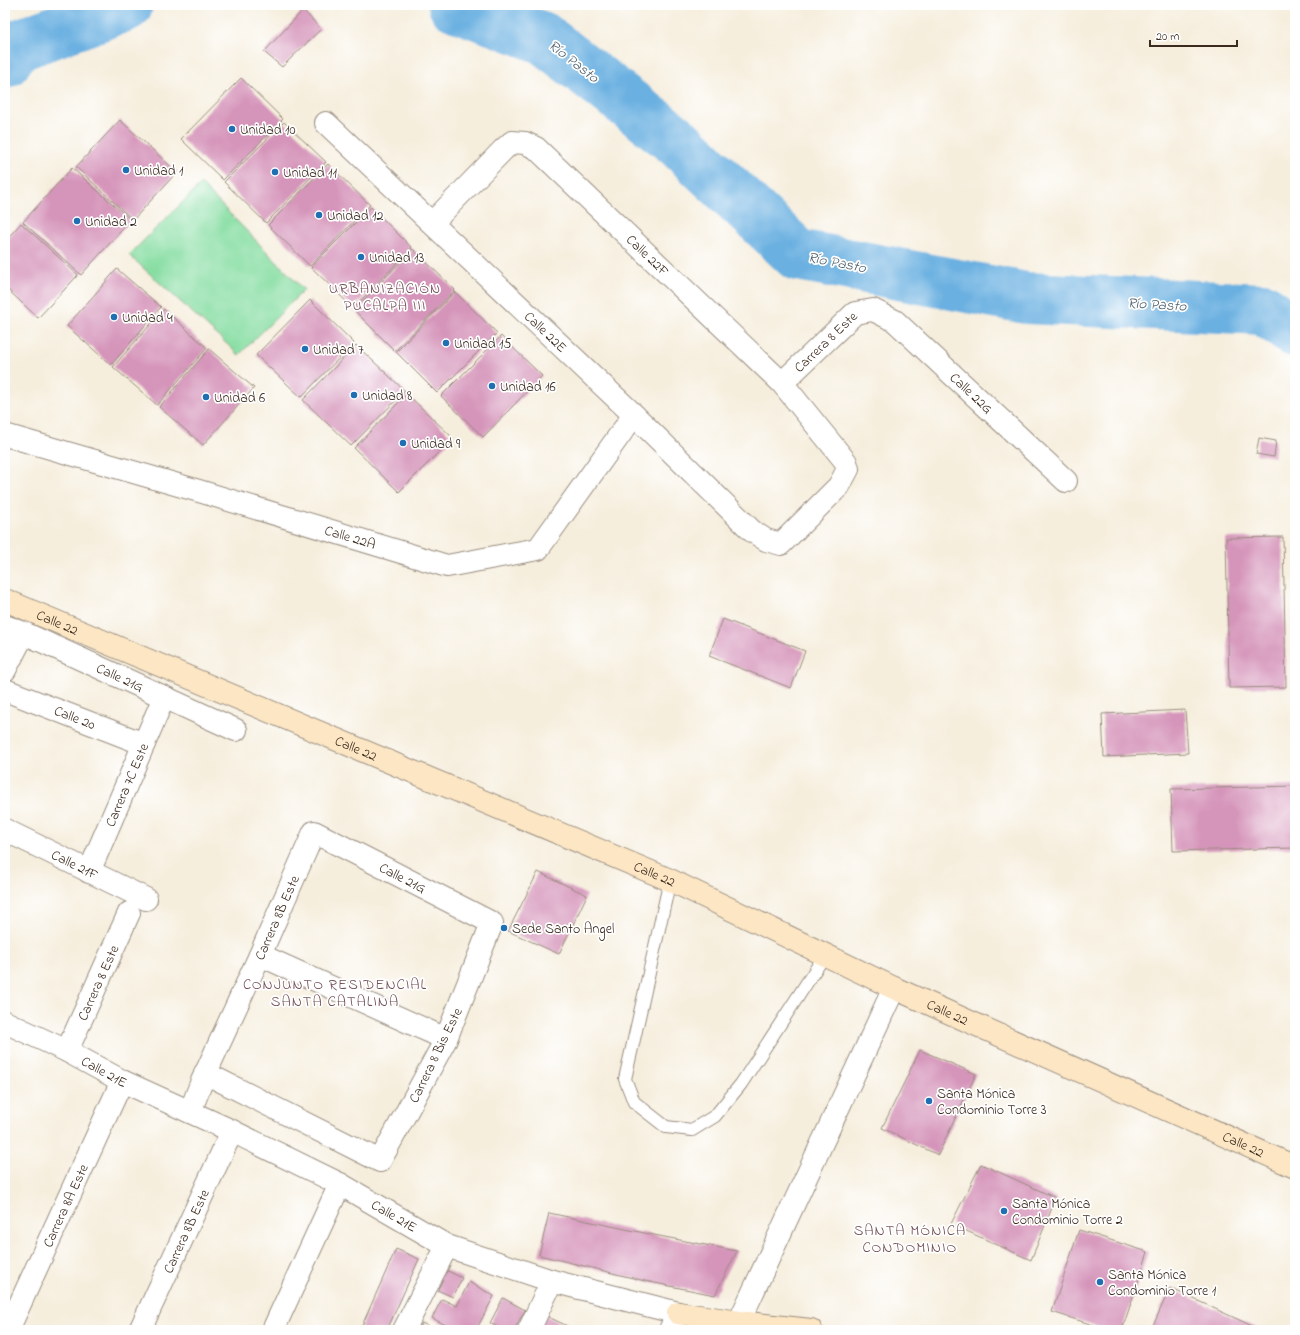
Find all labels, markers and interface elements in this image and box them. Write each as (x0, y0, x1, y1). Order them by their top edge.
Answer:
scale bar (1150, 22, 1237, 48)
text: 20 m (1156, 28, 1179, 46)
water label: Río Pasto (543, 35, 604, 89)
place label: Unidad 10 (240, 120, 296, 141)
marker: Unidad 10 (227, 124, 237, 134)
place label: Unidad 1 (134, 161, 184, 182)
place label: Unidad 11 (283, 163, 338, 184)
marker: Unidad 1 (121, 165, 131, 175)
marker: Unidad 11 (270, 167, 280, 177)
place label: Unidad 12 (327, 206, 384, 227)
marker: Unidad 12 (314, 210, 324, 220)
place label: Unidad 2 (85, 212, 137, 233)
marker: Unidad 2 (72, 216, 82, 226)
street label: Calle 22F (621, 230, 673, 282)
water label: Río Pasto (806, 247, 869, 280)
place label: Unidad 13 (369, 248, 425, 269)
marker: Unidad 13 (356, 252, 366, 262)
district label: URBANIZACIÓN PUCALPA III (329, 278, 441, 317)
water label: Río Pasto (1127, 292, 1188, 318)
street label: Carrera 8 Este (790, 306, 863, 378)
street label: Calle 22E (519, 307, 571, 358)
place label: Unidad 4 (122, 308, 173, 329)
marker: Unidad 4 (109, 312, 119, 322)
place label: Unidad 15 (454, 334, 512, 355)
marker: Unidad 15 (441, 338, 451, 348)
place label: Unidad 7 (313, 340, 364, 361)
marker: Unidad 7 (300, 344, 310, 354)
street label: Calle 22G (944, 368, 997, 420)
place label: Unidad 16 (500, 377, 556, 398)
marker: Unidad 16 (487, 381, 497, 391)
place label: Unidad 8 (362, 386, 412, 407)
place label: Unidad 6 (214, 388, 265, 409)
marker: Unidad 8 (349, 390, 359, 400)
marker: Unidad 6 (201, 392, 211, 402)
place label: Unidad 9 (411, 434, 461, 455)
marker: Unidad 9 (398, 438, 408, 448)
street label: Calle 22A (322, 521, 378, 556)
street label: Calle 22 (33, 605, 81, 642)
street label: Calle 21G (92, 658, 147, 698)
street label: Calle 20 (51, 701, 98, 736)
street label: Calle 22 (331, 731, 380, 767)
street label: Carrera 7C Este (101, 739, 155, 830)
street label: Calle 21F (47, 845, 102, 886)
street label: Calle 22 (630, 857, 679, 893)
street label: Calle 21G (375, 858, 429, 900)
street label: Carrera 8B Este (250, 872, 306, 964)
place label: Sede Santo Angel (512, 919, 614, 941)
marker: Sede Santo Angel (499, 923, 509, 933)
street label: Carrera 8 Este (73, 941, 126, 1024)
district label: CONJUNTO RESIDENCIAL SANTA CATALINA (243, 974, 427, 1013)
street label: Calle 22 (923, 995, 971, 1032)
street label: Carrera 8 Bis Este (404, 1004, 469, 1107)
street label: Calle 21E (77, 1052, 130, 1094)
place label: Santa Mónica Condominio Torre 3 (937, 1084, 1047, 1121)
marker: Santa Mónica Condominio Torre 3 (924, 1096, 934, 1106)
street label: Calle 22 (1219, 1127, 1267, 1164)
street label: Carrera 8A Este (38, 1160, 95, 1251)
street label: Carrera 8B Este (159, 1186, 216, 1277)
place label: Santa Mónica Condominio Torre 2 (1012, 1194, 1123, 1231)
street label: Calle 21E (367, 1195, 420, 1238)
marker: Santa Mónica Condominio Torre 2 (999, 1206, 1009, 1216)
district label: SANTA MÓNICA CONDOMINIO (854, 1220, 966, 1259)
place label: Santa Mónica Condominio Torre 1 (1108, 1265, 1217, 1302)
marker: Santa Mónica Condominio Torre 1 (1095, 1277, 1105, 1287)

